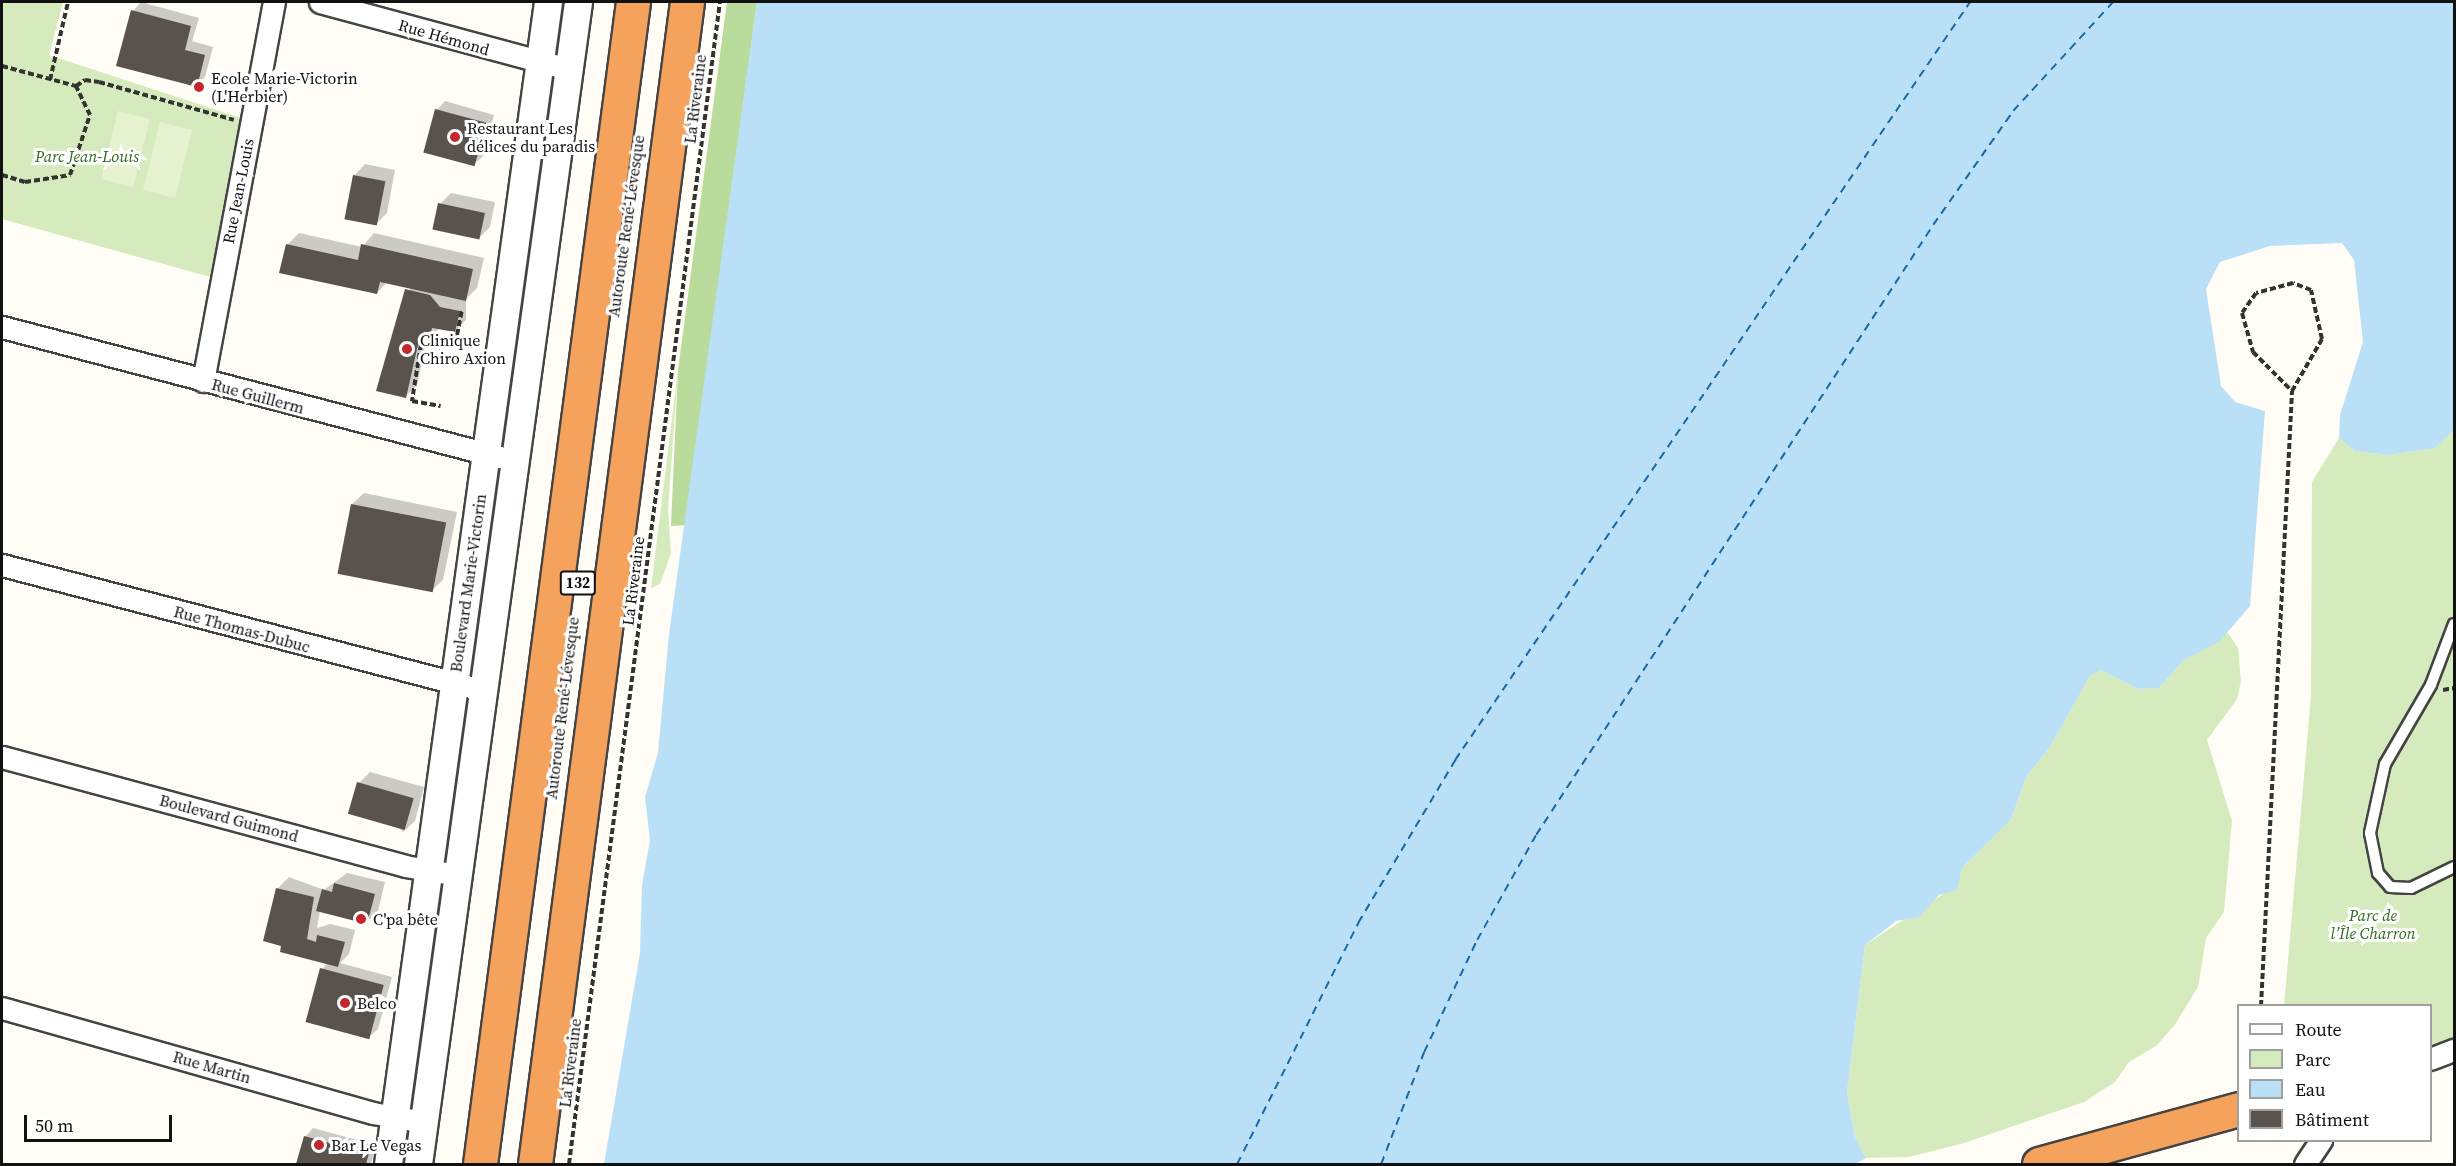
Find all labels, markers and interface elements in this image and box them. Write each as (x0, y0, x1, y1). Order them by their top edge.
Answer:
street label: Rue Hémond (396, 15, 492, 59)
street label: La Riveraine (680, 53, 710, 145)
place label: Ecole Marie-Victorin (L'Herbier) (211, 68, 358, 106)
marker: Ecole Marie-Victorin (L'Herbier) (192, 80, 206, 94)
place label: Restaurant Les délices du paradis (467, 118, 595, 156)
marker: Restaurant Les délices du paradis (448, 130, 462, 144)
street label: Autoroute René-Lévesque (604, 134, 648, 318)
street label: Rue Jean-Louis (218, 137, 258, 245)
park label: Parc Jean-Louis (35, 146, 139, 166)
place label: Clinique Chiro Axion (420, 330, 506, 368)
marker: Clinique Chiro Axion (398, 340, 416, 358)
street label: Rue Guillerm (210, 374, 306, 418)
street label: Boulevard Marie-Victorin (446, 493, 490, 673)
street label: La Riveraine (618, 535, 648, 627)
road number: 132 (558, 571, 598, 595)
street label: Rue Thomas-Dubuc (172, 602, 312, 656)
street label: Autoroute René-Lévesque (541, 616, 583, 800)
street label: Boulevard Guimond (157, 790, 301, 846)
park label: Parc de l’Île Charron (2330, 905, 2416, 943)
place label: C'pa bête (373, 909, 438, 929)
marker: C'pa bête (354, 912, 368, 926)
place label: Belco (357, 993, 396, 1013)
marker: Belco (338, 996, 352, 1010)
legend (2237, 1004, 2432, 1142)
street label: La Riveraine (555, 1017, 585, 1109)
text: Route (2295, 1017, 2342, 1042)
street label: Rue Martin (171, 1047, 253, 1087)
text: Parc (2295, 1047, 2331, 1072)
text: Eau (2295, 1077, 2326, 1102)
scale bar (27, 1103, 176, 1141)
text: Bâtiment (2295, 1107, 2369, 1132)
text: 50 m (35, 1113, 73, 1138)
place label: Bar Le Vegas (331, 1135, 422, 1155)
marker: Bar Le Vegas (312, 1138, 326, 1152)

